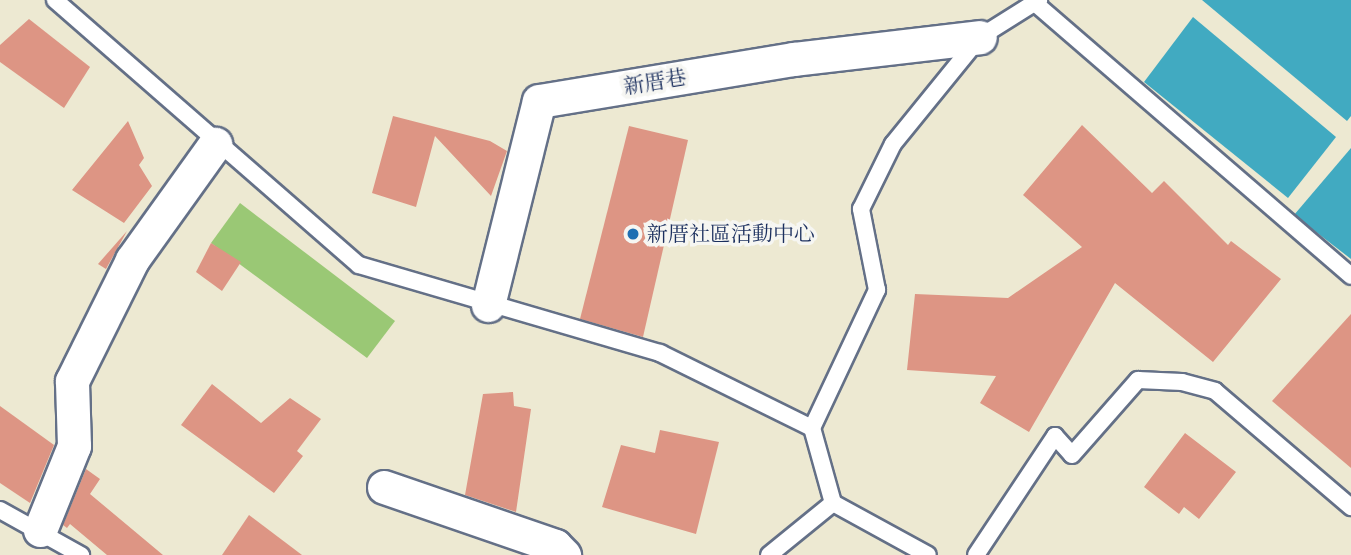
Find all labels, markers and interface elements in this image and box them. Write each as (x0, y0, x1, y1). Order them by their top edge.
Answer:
street label: 新厝巷 (622, 65, 688, 99)
place label: 新厝社區活動中心 (647, 221, 815, 247)
marker: 新厝社區活動中心 (625, 226, 641, 242)

